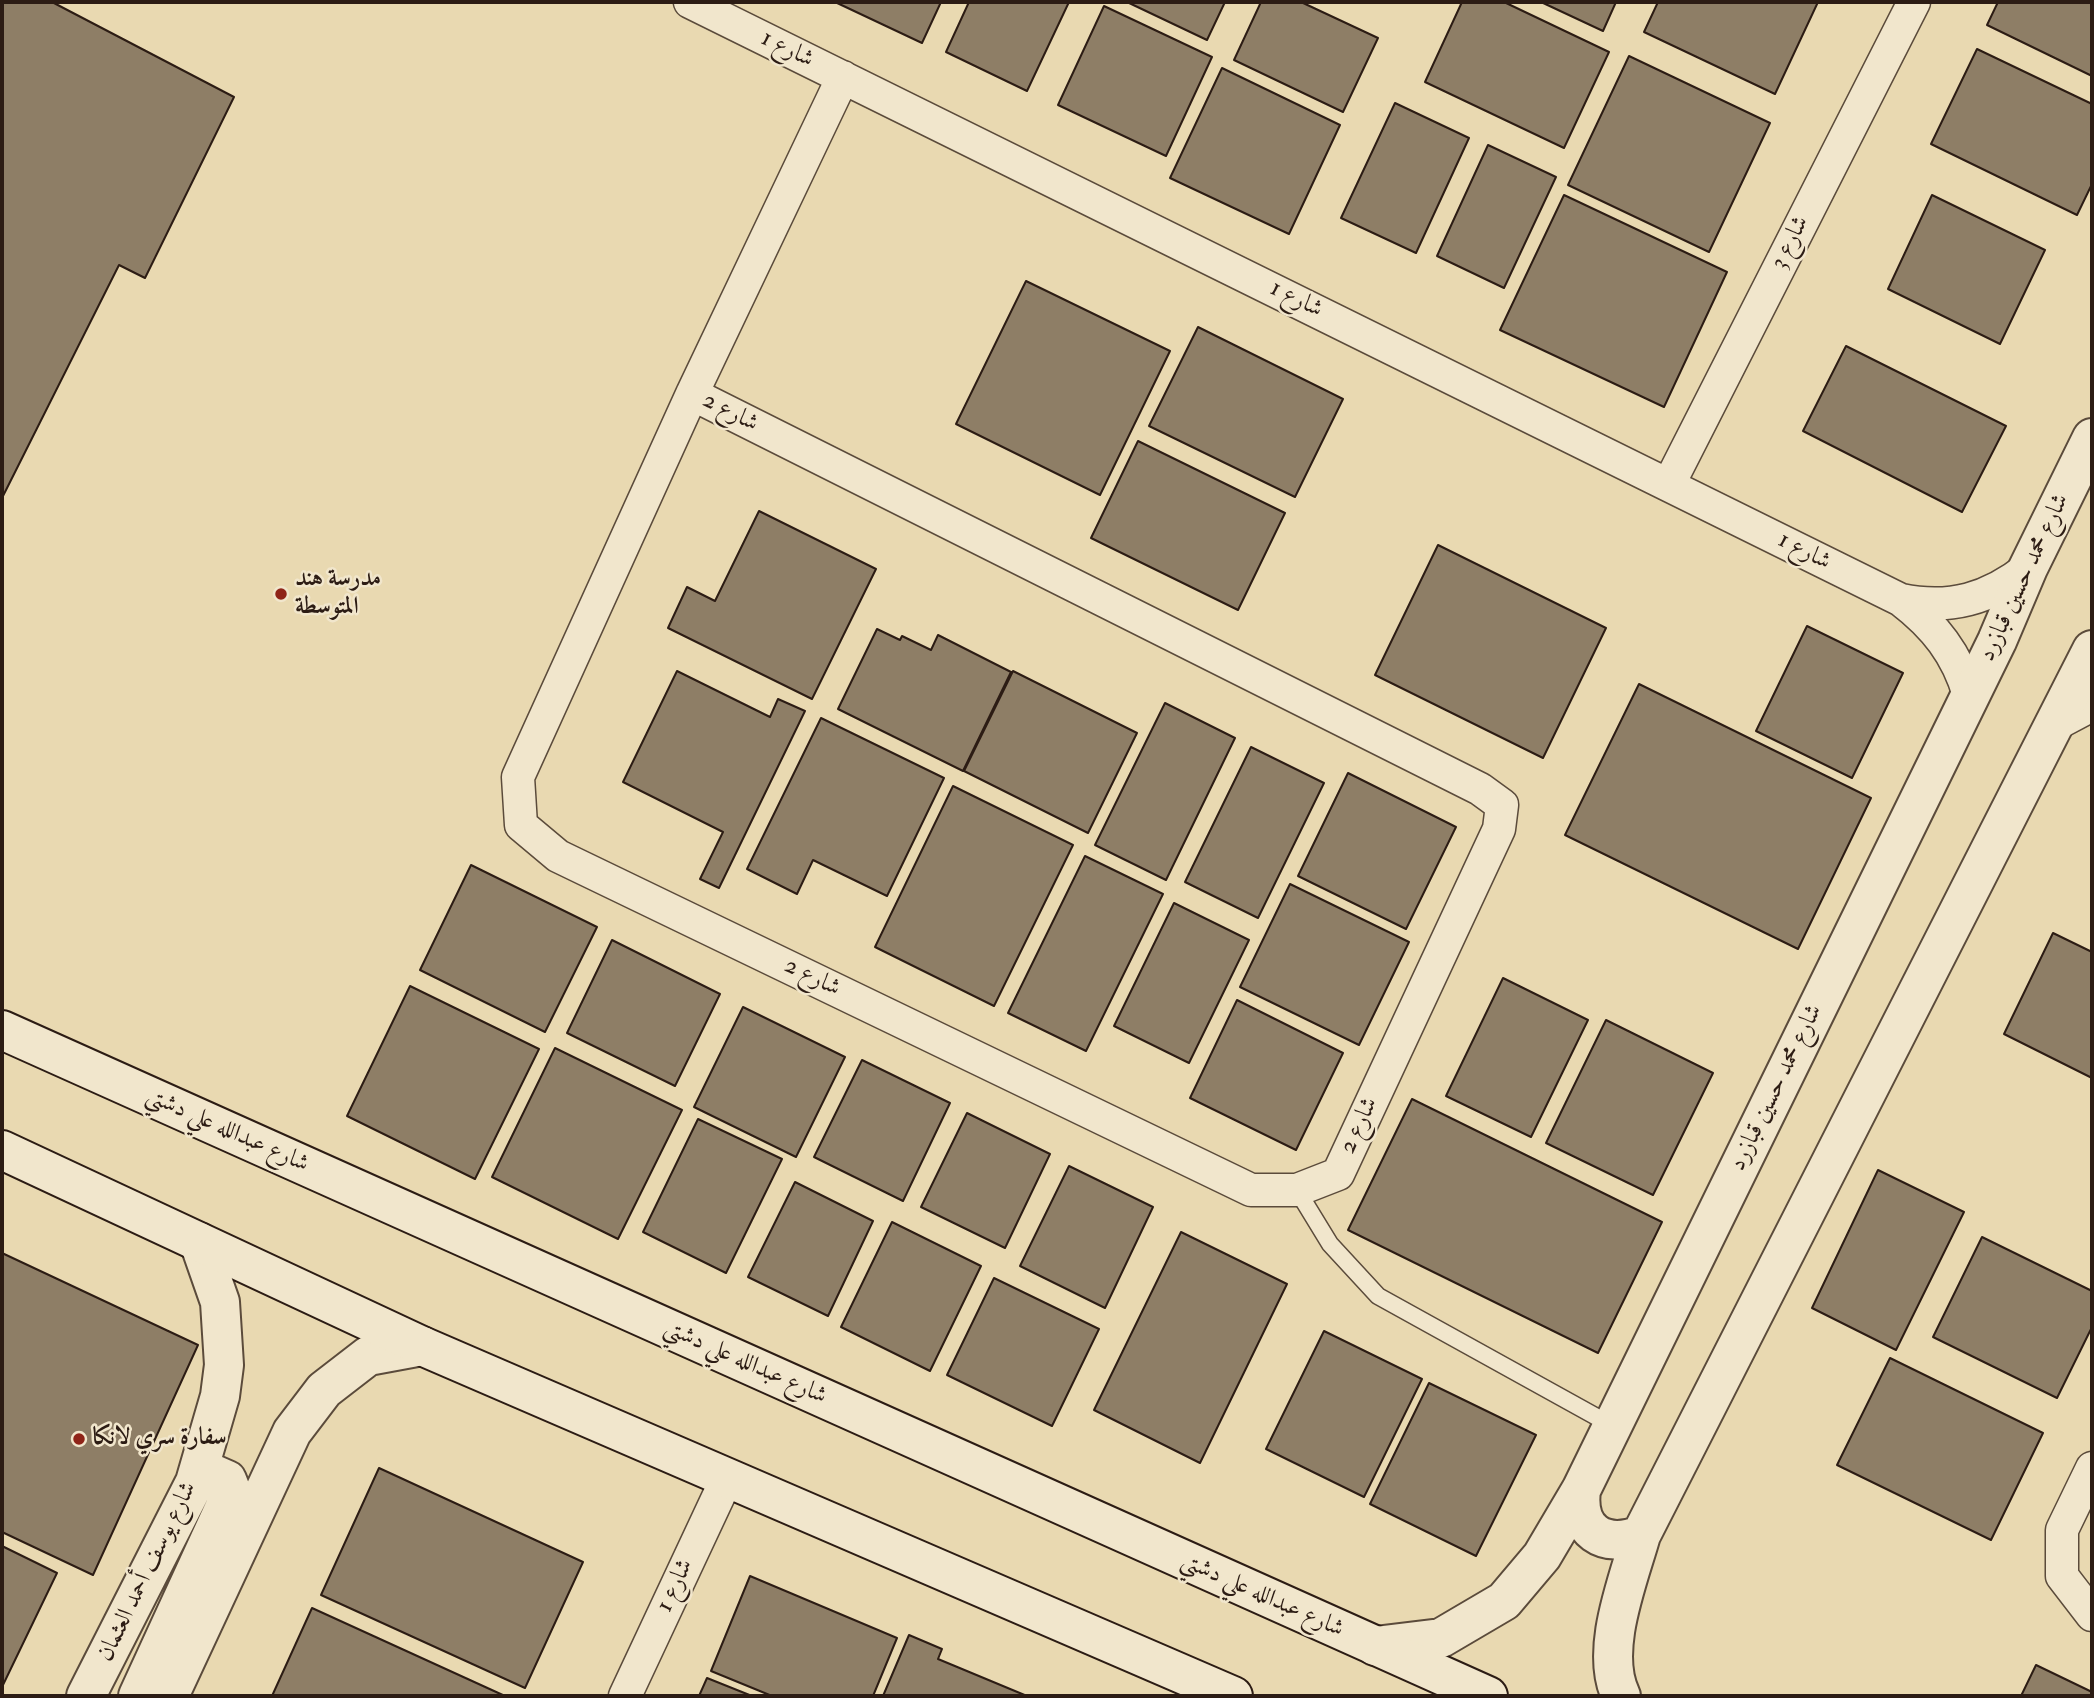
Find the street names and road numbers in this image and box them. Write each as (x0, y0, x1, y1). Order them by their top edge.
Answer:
street label: شارع 1 (756, 25, 818, 75)
street label: شارع 3 (1765, 212, 1817, 274)
street label: شارع 1 (1265, 275, 1327, 325)
street label: شارع 2 (697, 387, 763, 439)
street label: شارع محمد حسين قبازرد (1974, 490, 2076, 666)
street label: شارع 1 (1773, 527, 1835, 577)
street label: شارع 2 (779, 952, 845, 1004)
street label: شارع محمد حسين قبازرد (1724, 1000, 1830, 1176)
street label: شارع عبدالله علي دشتي (141, 1082, 313, 1180)
street label: شارع 2 (1335, 1093, 1385, 1159)
street label: شارع عبدالله علي دشتي (659, 1314, 831, 1412)
street label: شارع يوسف أحمد العثمان (92, 1478, 204, 1666)
street label: شارع عبدالله علي دشتي (1176, 1547, 1348, 1645)
street label: شارع 1 (651, 1555, 701, 1617)

